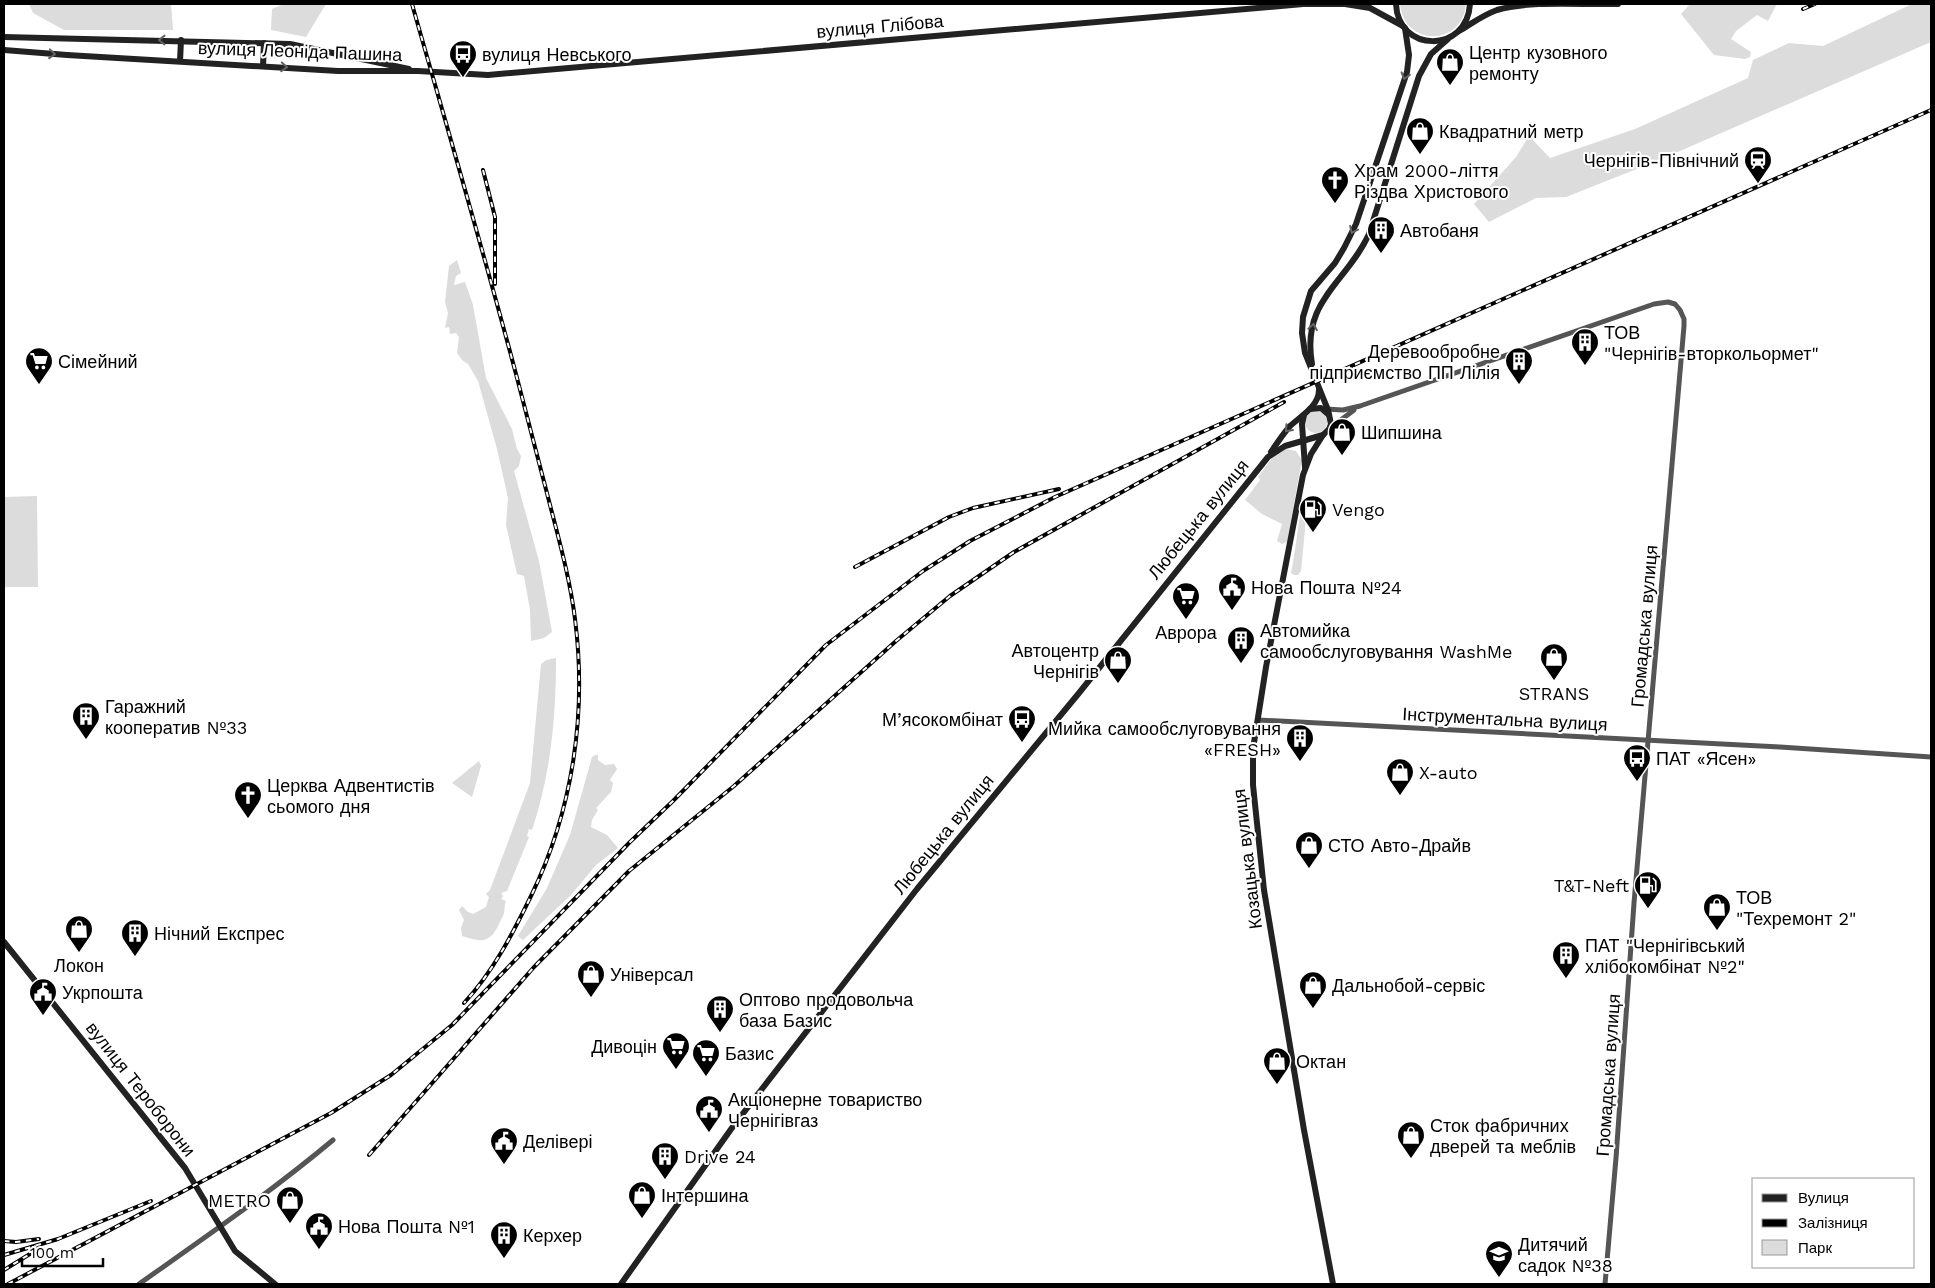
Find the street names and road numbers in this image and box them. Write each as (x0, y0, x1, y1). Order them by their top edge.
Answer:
street label: вулиця Глібова (816, 10, 945, 42)
street label: вулиця Леоніда Пашина (198, 37, 403, 65)
street label: Любецька вулиця (1143, 455, 1253, 583)
street label: Громадська вулиця (1626, 544, 1662, 708)
street label: Інструментальна вулиця (1402, 703, 1608, 735)
street label: Любецька вулиця (888, 770, 998, 898)
street label: Козацька вулиця (1228, 788, 1266, 930)
street label: Громадська вулиця (1592, 993, 1624, 1157)
street label: вулиця Тероборони (82, 1018, 200, 1160)

